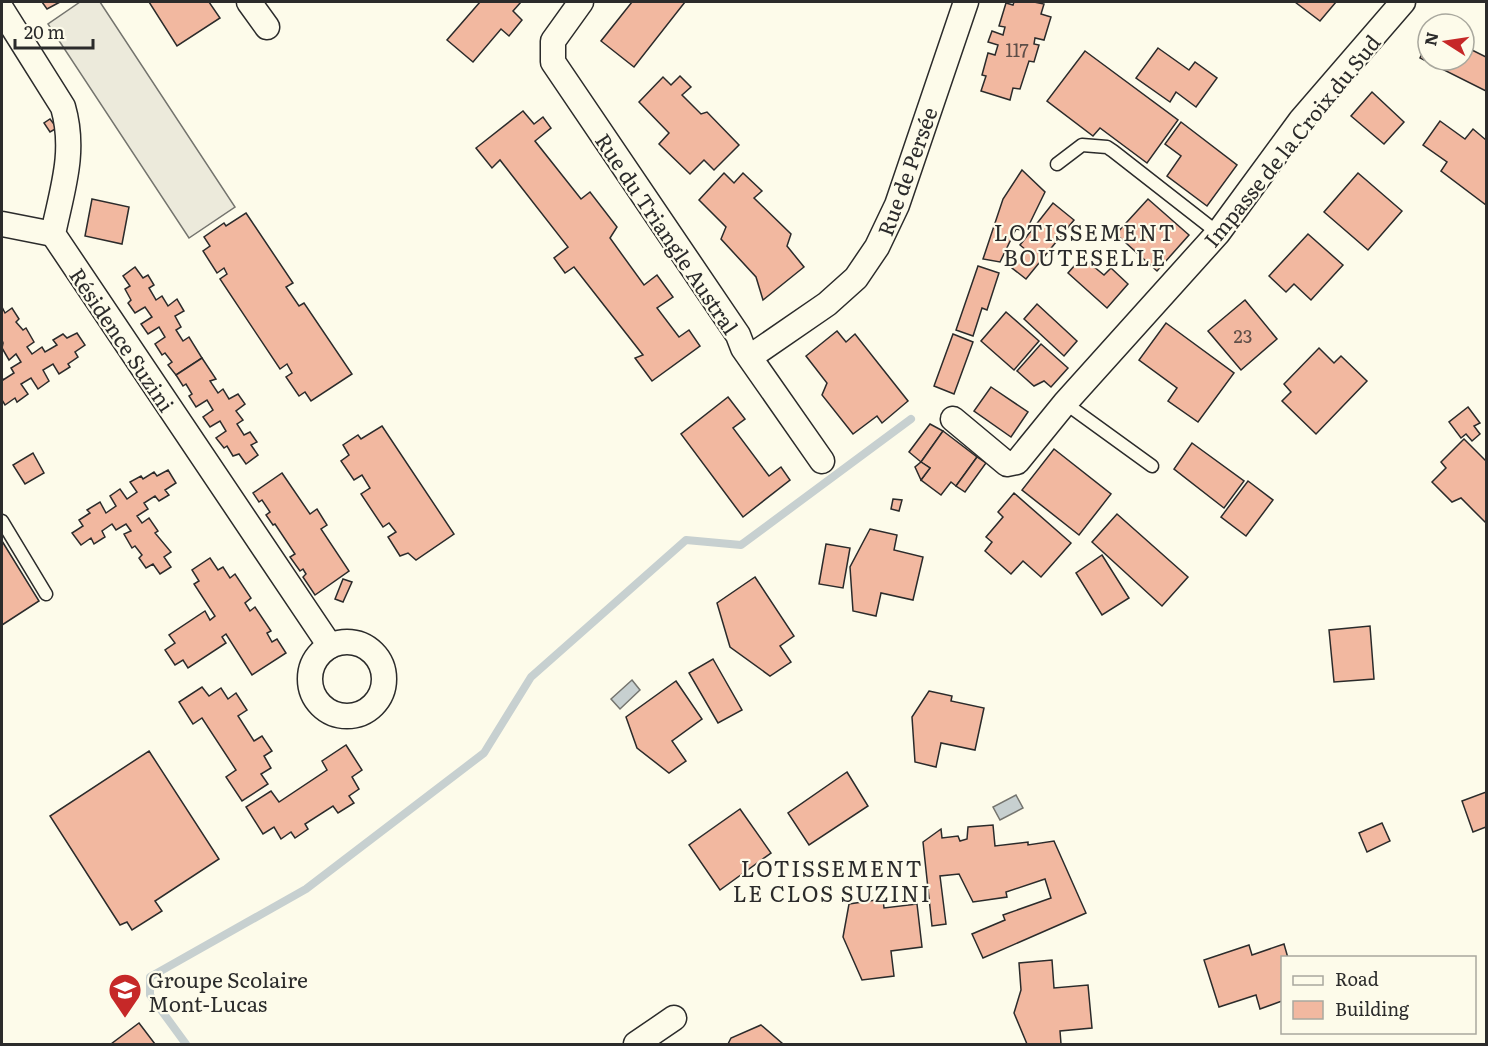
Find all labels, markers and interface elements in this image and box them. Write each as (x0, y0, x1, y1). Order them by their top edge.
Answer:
scale bar (15, 12, 93, 50)
north arrow (1416, 12, 1476, 72)
text: 20 m (24, 18, 65, 45)
street label: Impasse de la Croix du Sud (1195, 27, 1387, 253)
text: N (1417, 30, 1443, 48)
house number: 117 (1005, 36, 1029, 63)
street label: Rue de Persée (868, 102, 944, 240)
street label: Rue du Triangle Austral (589, 126, 747, 340)
district label: LOTISSEMENT BOUTESELLE (994, 215, 1176, 273)
street label: Résidence Suzini (63, 261, 183, 417)
house number: 23 (1234, 322, 1252, 349)
district label: LOTISSEMENT LE CLOS SUZINI (733, 851, 931, 909)
legend (1281, 956, 1476, 1034)
place label: Groupe Scolaire Mont-Lucas (148, 963, 308, 1018)
text: Road (1335, 965, 1379, 992)
school or university icon: Groupe Scolaire Mont-Lucas (107, 972, 143, 1019)
text: Building (1335, 995, 1410, 1022)

